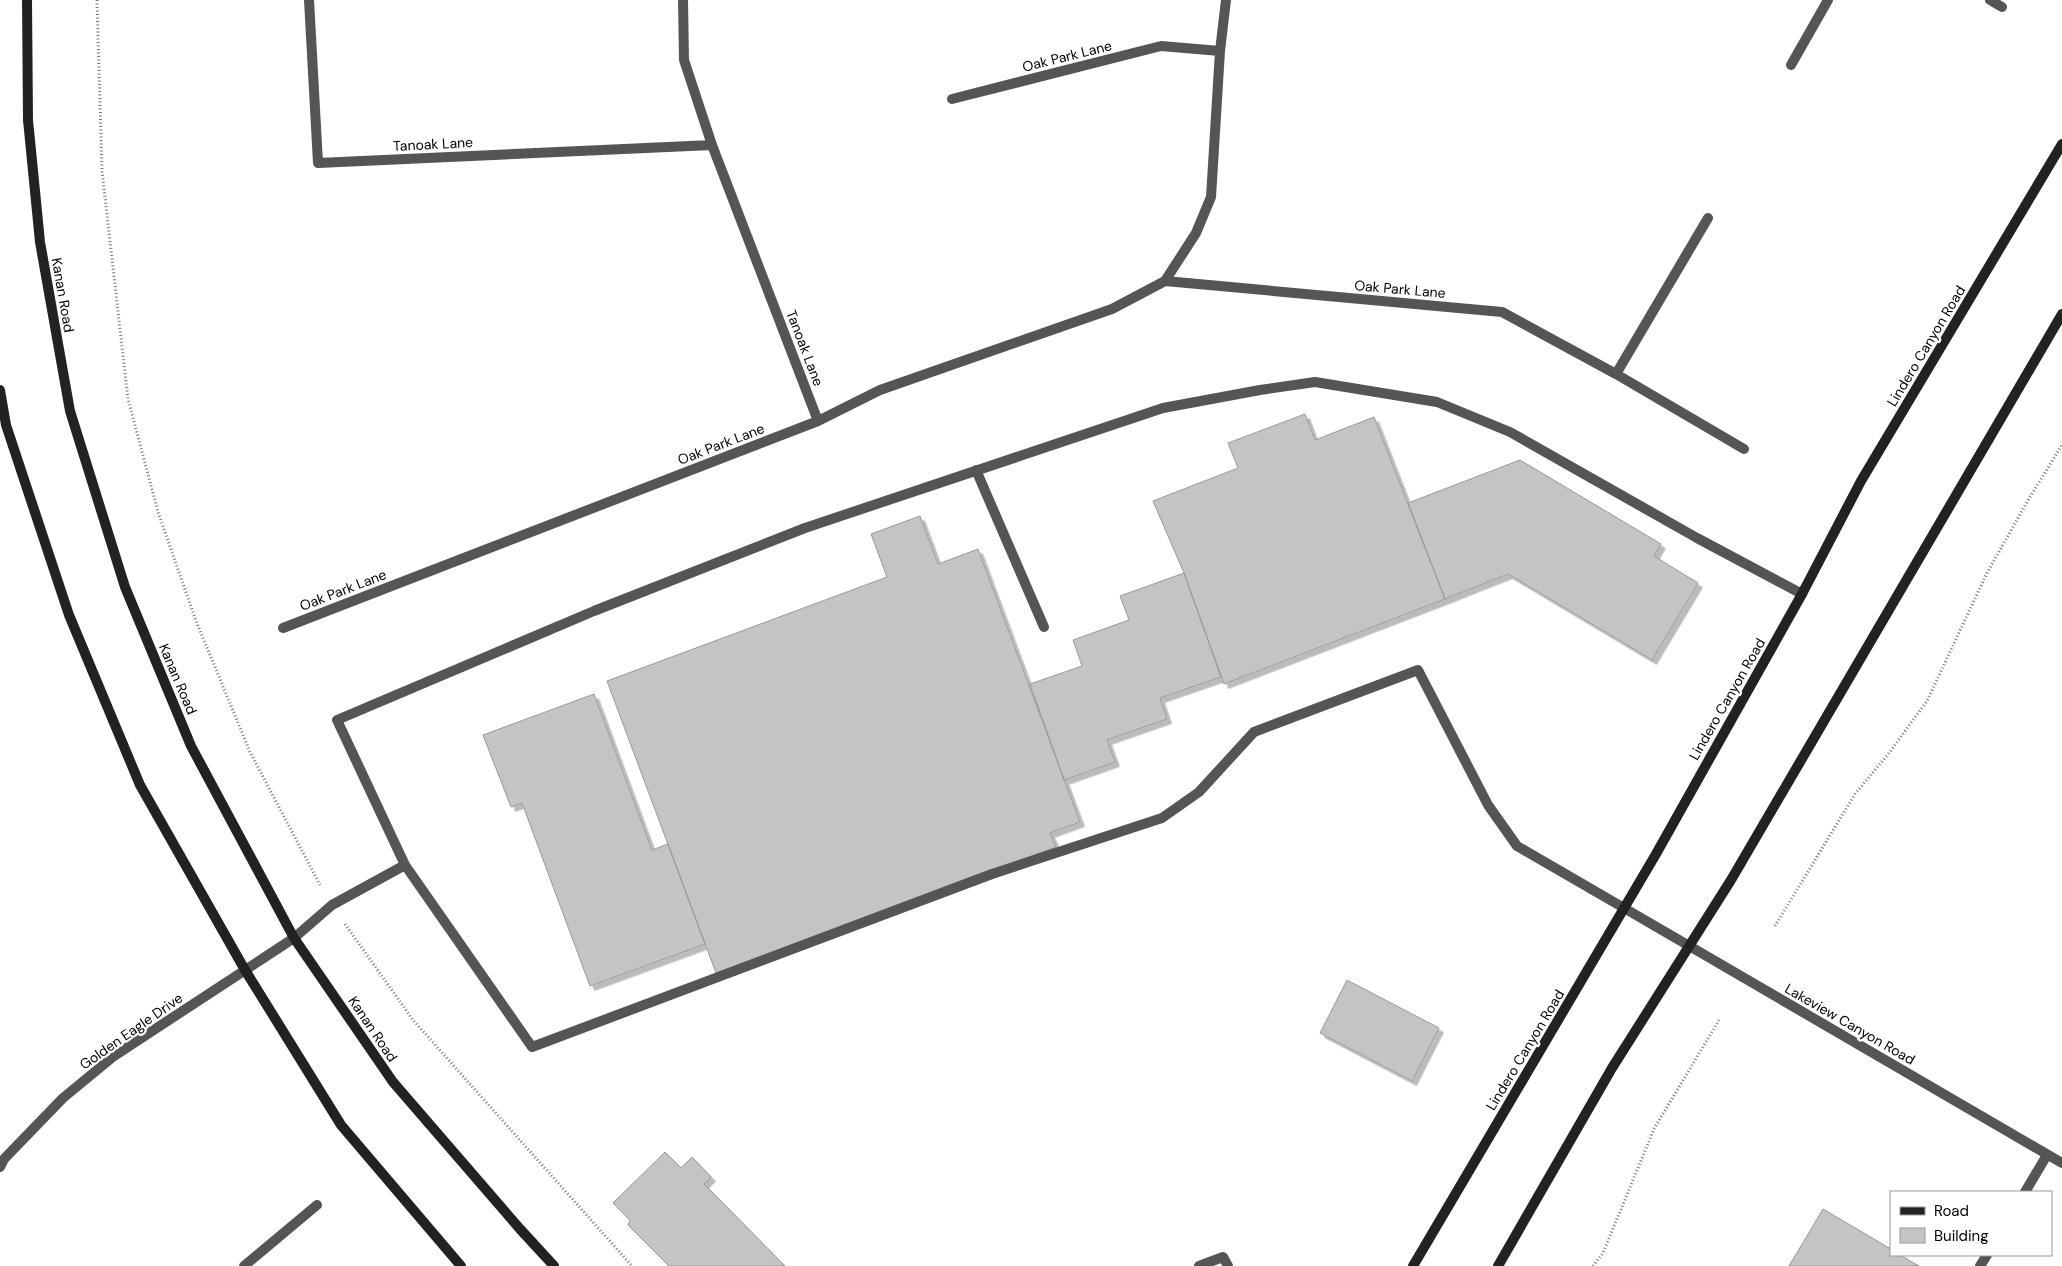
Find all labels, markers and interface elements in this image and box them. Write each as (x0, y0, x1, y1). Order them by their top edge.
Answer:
street label: Oak Park Lane (1020, 36, 1114, 76)
street label: Tanoak Lane (393, 133, 474, 155)
street label: Kanan Road (48, 256, 78, 334)
street label: Oak Park Lane (1354, 276, 1446, 302)
street label: Lindero Canyon Road (1883, 282, 1969, 410)
street label: Tanoak Lane (782, 307, 828, 389)
street label: Oak Park Lane (675, 419, 767, 469)
street label: Oak Park Lane (297, 565, 389, 615)
street label: Lindero Canyon Road (1685, 635, 1769, 763)
street label: Kanan Road (155, 641, 201, 717)
street label: Lakeview Canyon Road (1782, 979, 1918, 1069)
street label: Lindero Canyon Road (1482, 986, 1568, 1114)
street label: Golden Eagle Drive (76, 989, 186, 1073)
street label: Kanan Road (344, 993, 402, 1065)
legend (1890, 1191, 2052, 1256)
text: Road (1934, 1201, 1969, 1221)
text: Building (1934, 1226, 1989, 1246)

